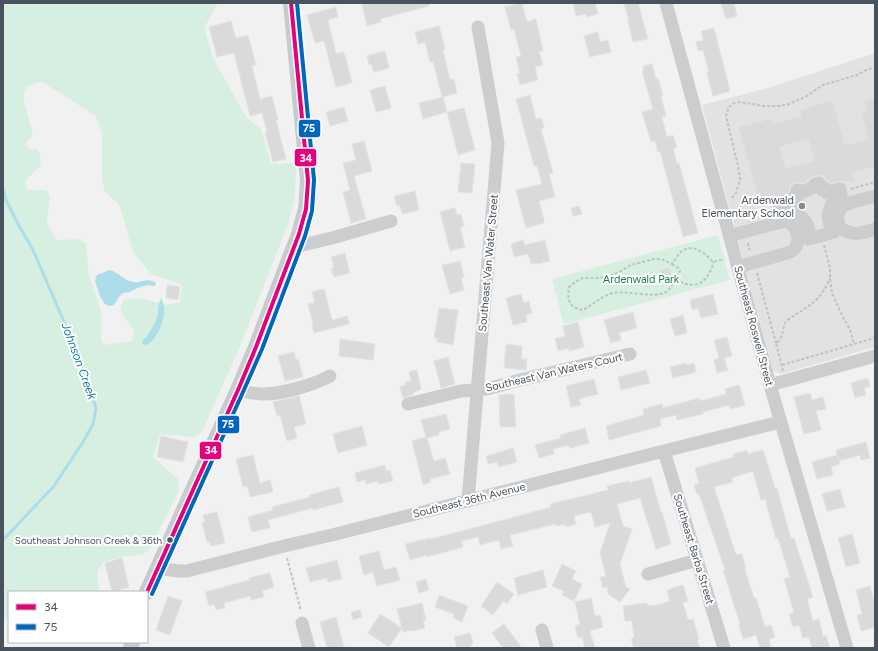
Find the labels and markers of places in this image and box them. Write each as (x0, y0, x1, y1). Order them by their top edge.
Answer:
place label: Ardenwald Elementary School (702, 194, 794, 220)
marker: Ardenwald Elementary School (797, 201, 807, 211)
place label: Southeast Johnson Creek & 36th (15, 534, 162, 547)
marker: Southeast Johnson Creek & 36th (165, 535, 175, 545)

